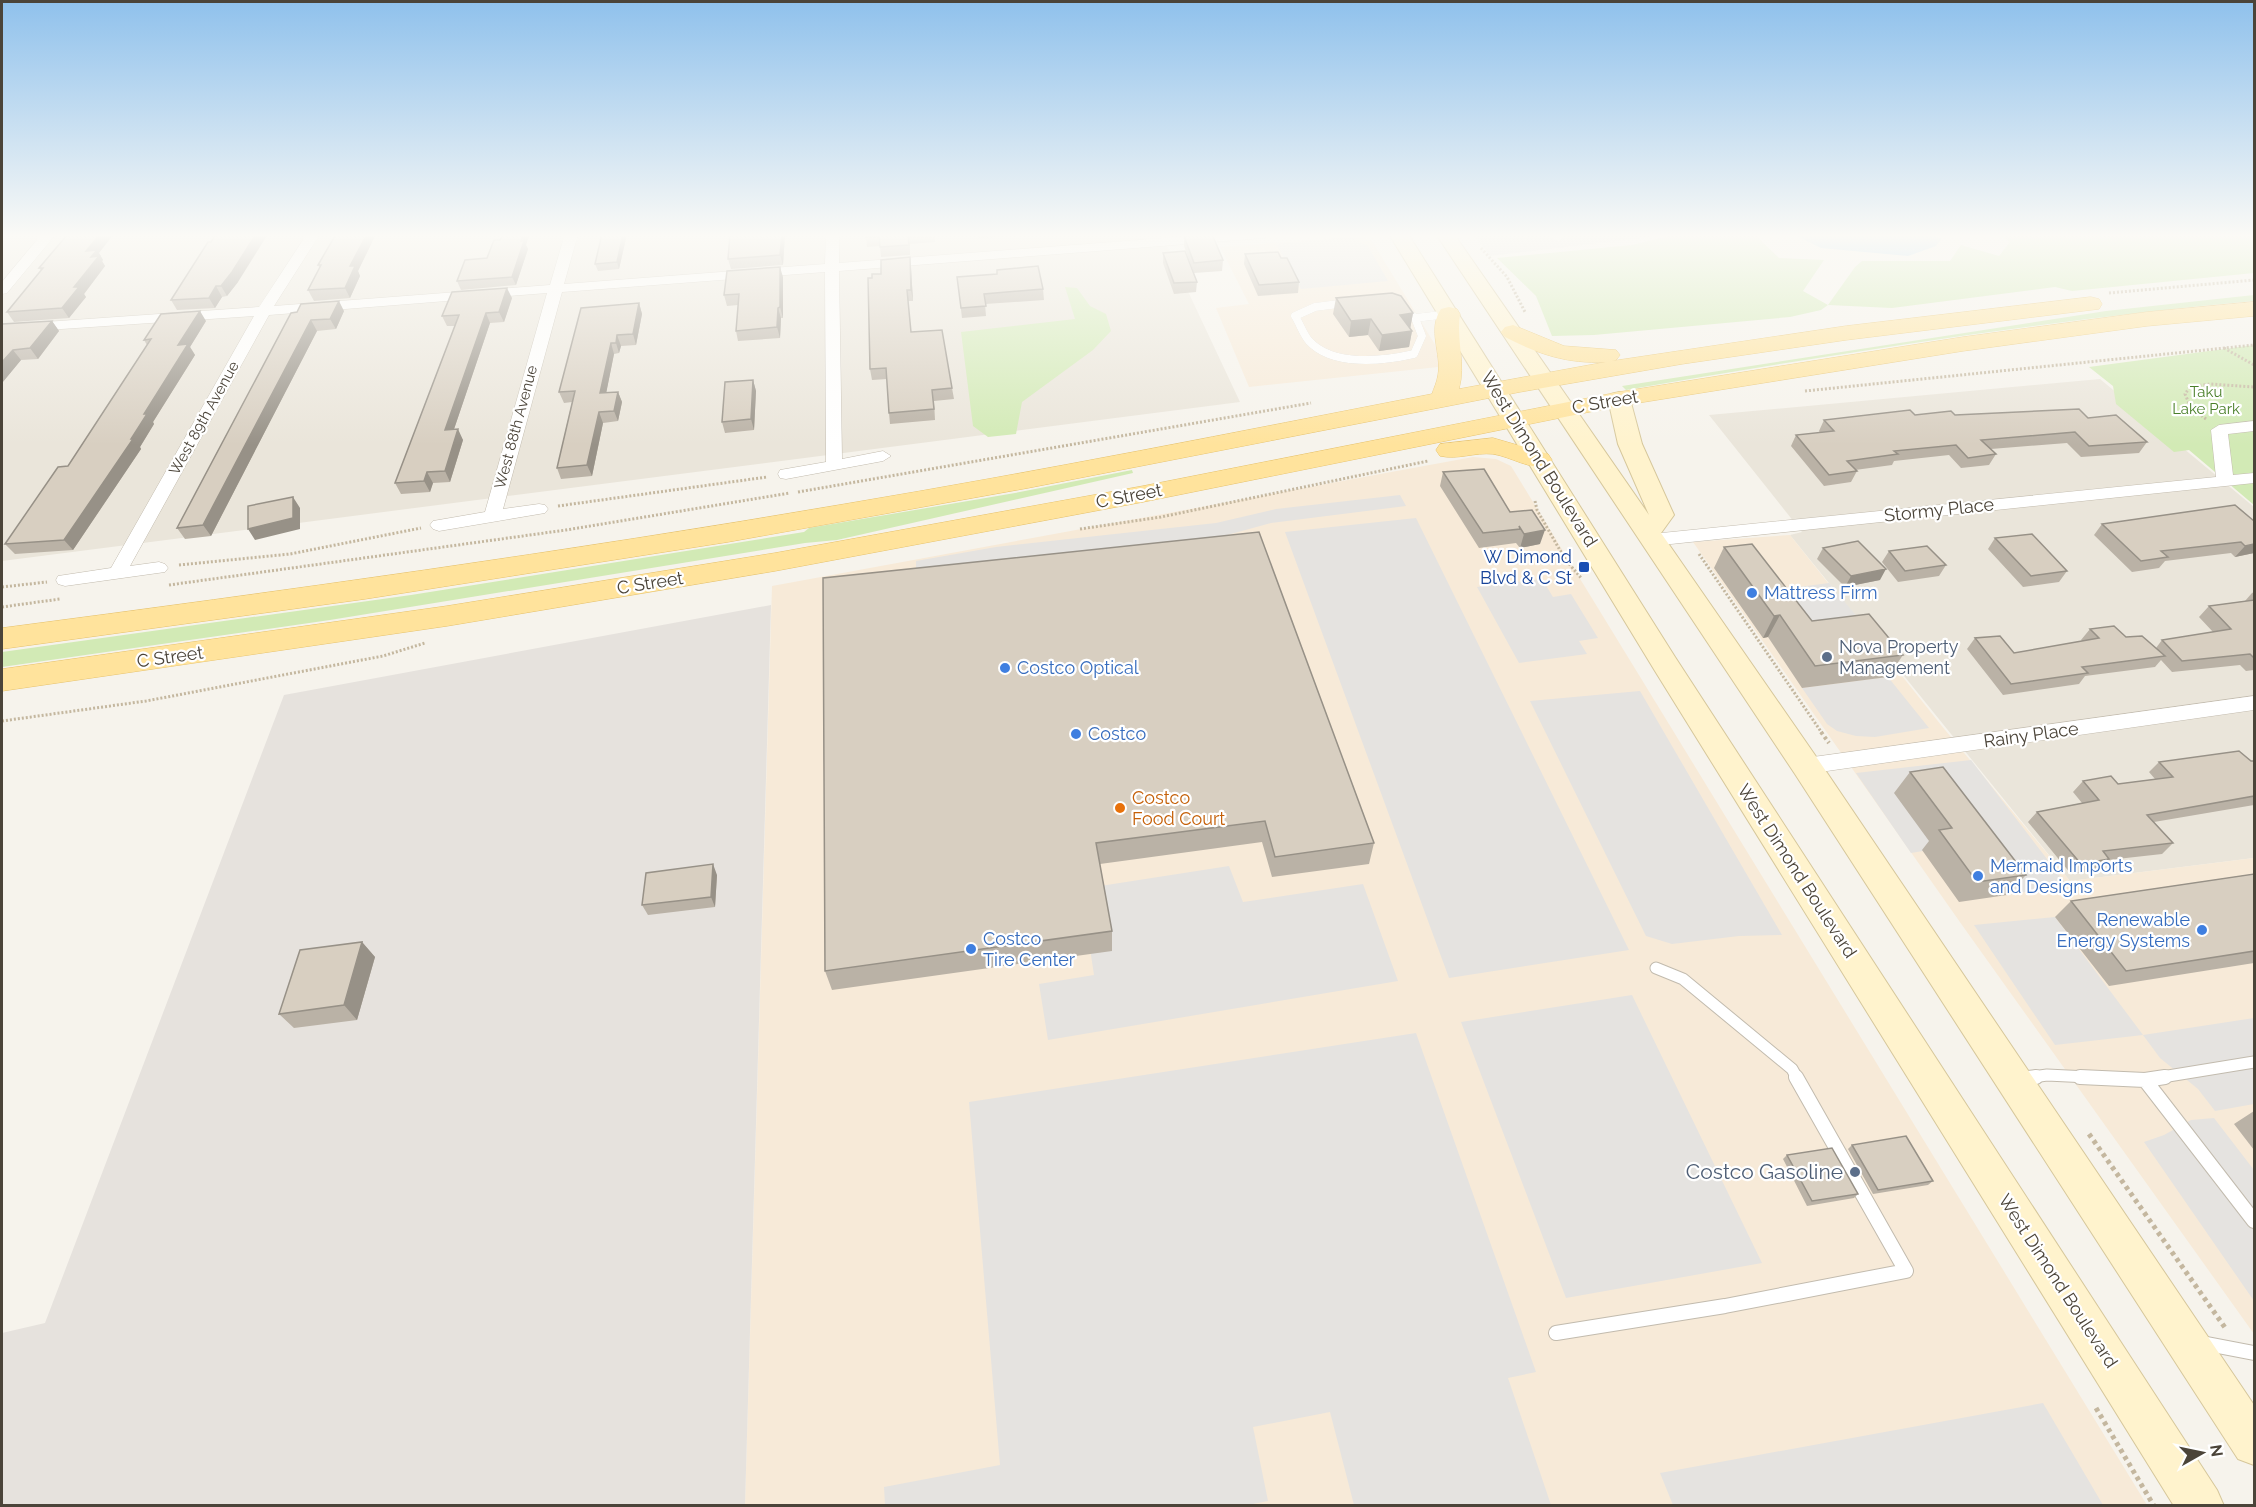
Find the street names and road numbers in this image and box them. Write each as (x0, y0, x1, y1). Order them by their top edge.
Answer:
street label: West 89th Avenue (165, 358, 243, 478)
street label: West 88th Avenue (491, 363, 541, 491)
street label: West Dimond Boulevard (1477, 367, 1602, 550)
street label: C Street (1570, 385, 1640, 418)
street label: C Street (1094, 479, 1164, 512)
street label: Stormy Place (1883, 493, 1995, 526)
street label: C Street (615, 567, 685, 598)
street label: C Street (135, 641, 204, 672)
street label: Rainy Place (1982, 717, 2080, 752)
street label: West Dimond Boulevard (1733, 780, 1861, 962)
street label: West Dimond Boulevard (1994, 1190, 2122, 1372)

